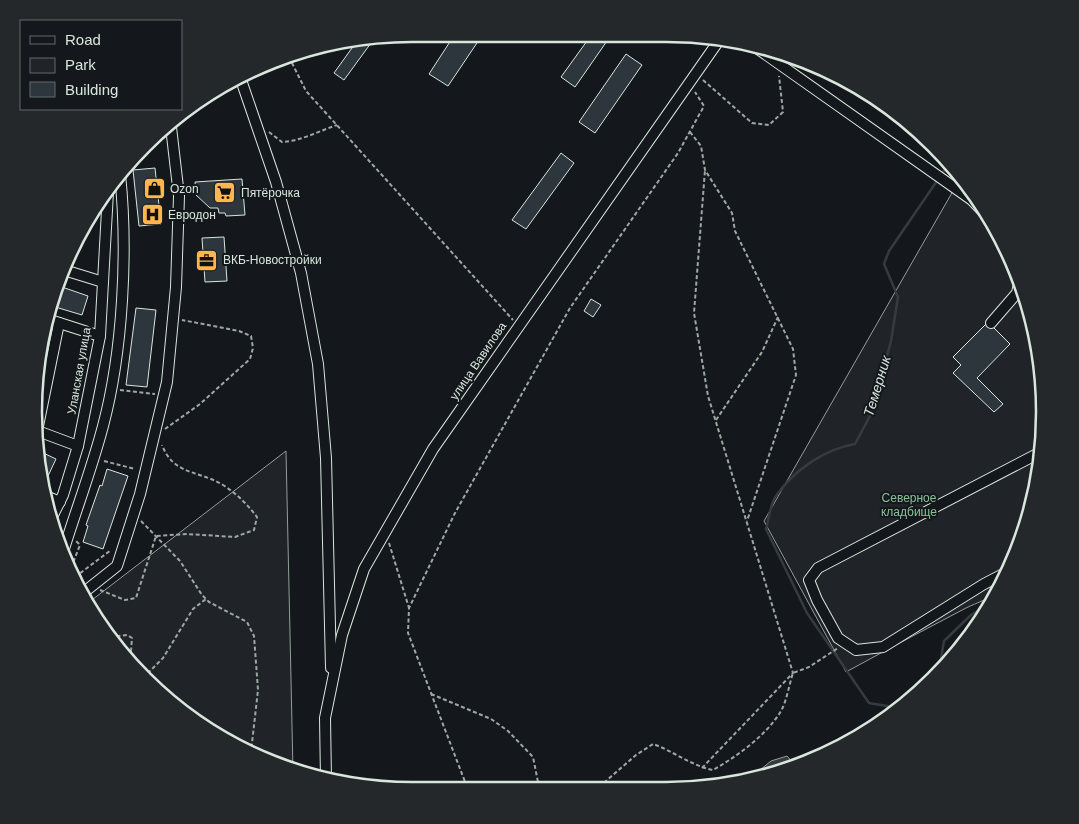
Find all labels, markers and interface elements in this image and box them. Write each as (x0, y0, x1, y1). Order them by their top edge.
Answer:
legend (20, 20, 182, 110)
text: Road (65, 31, 101, 48)
text: Park (65, 56, 96, 73)
text: Building (65, 81, 118, 98)
shop icon: Ozon (142, 177, 166, 201)
supermarket icon: Пятёрочка (213, 181, 237, 205)
place label: Ozon (170, 182, 199, 196)
place label: Пятёрочка (241, 186, 300, 200)
hospital icon: Евродон (140, 203, 164, 227)
place label: Евродон (168, 208, 216, 222)
office icon: ВКБ-Новостройки (195, 248, 219, 272)
place label: ВКБ-Новостройки (223, 253, 322, 267)
street label: улица Вавилова (447, 319, 509, 403)
street label: Уланская улица (64, 326, 94, 416)
water label: Темерник (860, 352, 894, 418)
park label: Северное кладбище (881, 491, 937, 519)

